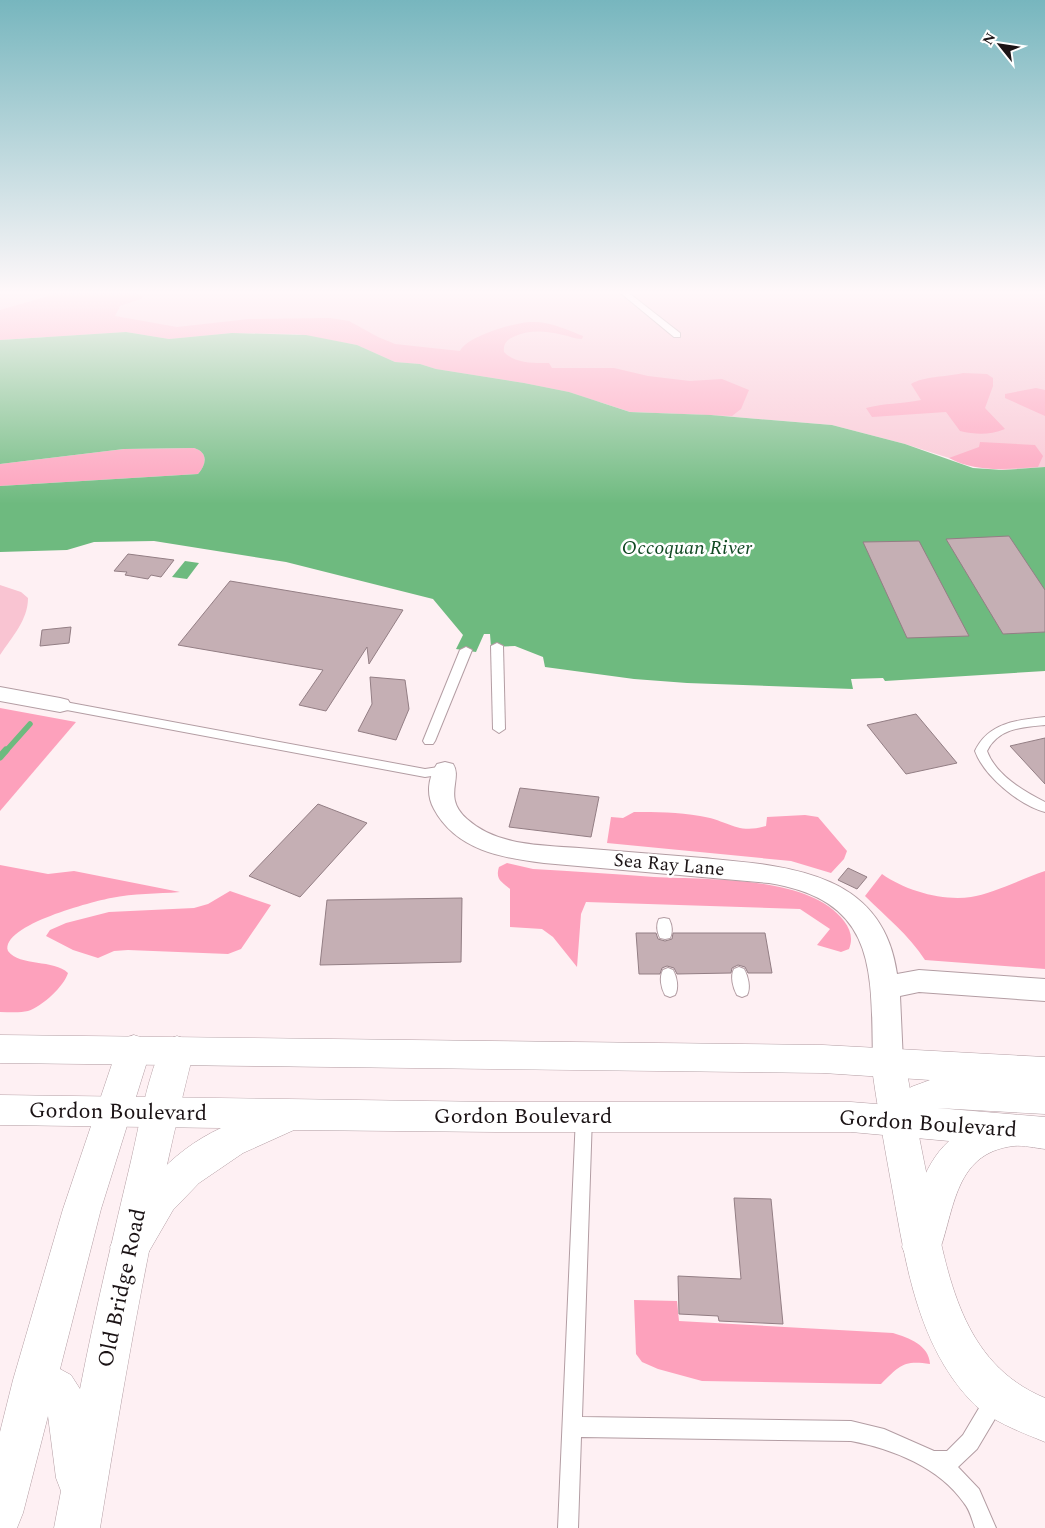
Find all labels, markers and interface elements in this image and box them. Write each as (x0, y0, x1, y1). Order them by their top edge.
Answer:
north arrow (975, 20, 1025, 70)
text: N (977, 29, 1001, 49)
water label: Occoquan River (622, 533, 753, 563)
street label: Sea Ray Lane (612, 846, 726, 884)
street label: Gordon Boulevard (29, 1094, 207, 1130)
street label: Gordon Boulevard (434, 1100, 612, 1133)
street label: Gordon Boulevard (838, 1101, 1018, 1147)
street label: Old Bridge Road (89, 1205, 155, 1371)

